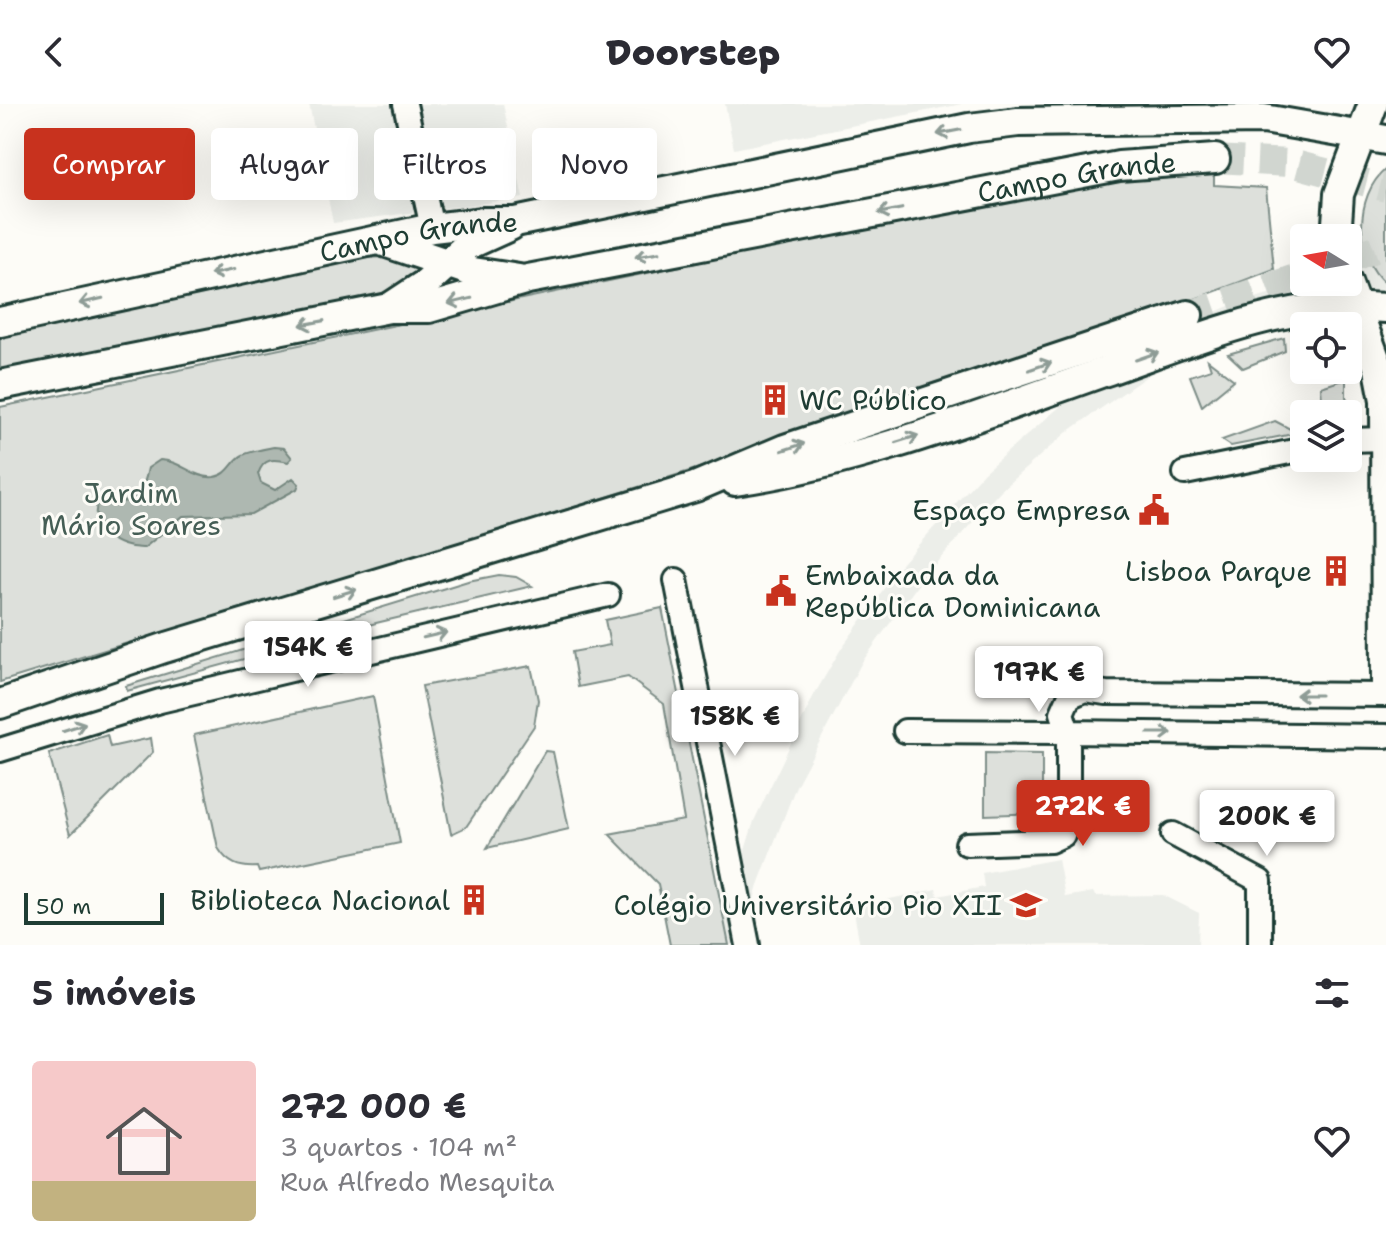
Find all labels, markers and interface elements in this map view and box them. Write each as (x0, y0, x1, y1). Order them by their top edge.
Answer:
text: Doorstep (606, 28, 780, 77)
icon: back (32, 30, 76, 74)
icon: heart (1310, 30, 1354, 74)
one-way arrow (937, 125, 962, 140)
chip: Comprar (24, 128, 195, 200)
chip: Alugar (211, 128, 358, 200)
chip: Filtros (374, 128, 516, 200)
chip: Novo (532, 128, 657, 200)
street label: Campo Grande (974, 143, 1177, 212)
street label: Campo Grande (316, 203, 518, 271)
one-way arrow (877, 204, 903, 219)
north arrow (1290, 224, 1362, 296)
map controls (1290, 224, 1362, 472)
one-way arrow (635, 248, 661, 263)
one-way arrow (209, 265, 235, 280)
one-way arrow (78, 294, 104, 309)
one-way arrow (447, 294, 473, 309)
button: locate (1290, 312, 1362, 384)
one-way arrow (300, 316, 326, 331)
one-way arrow (1134, 348, 1159, 363)
one-way arrow (1027, 357, 1052, 372)
place label: WC Público (799, 381, 947, 419)
building icon: WC Público (758, 383, 792, 417)
button: layers (1290, 400, 1362, 472)
one-way arrow (894, 431, 919, 445)
one-way arrow (780, 439, 805, 453)
park label: Jardim Mário Soares (41, 474, 221, 544)
place label: Espaço Empresa (912, 491, 1130, 529)
public building icon: Espaço Empresa (1137, 493, 1171, 527)
place label: Lisboa Parque (1125, 552, 1312, 590)
building icon: Lisboa Parque (1319, 554, 1353, 588)
place label: Embaixada da República Dominicana (805, 556, 1100, 626)
public building icon: Embaixada da República Dominicana (764, 574, 798, 608)
one-way arrow (333, 584, 358, 599)
pin: 154K € (243, 621, 373, 689)
one-way arrow (421, 627, 447, 642)
text: 154K € (263, 629, 353, 664)
pin: 197K € (974, 646, 1104, 714)
text: 197K € (993, 654, 1085, 689)
one-way arrow (1295, 687, 1322, 703)
pin: 158K € (670, 690, 800, 758)
text: 158K € (690, 698, 780, 733)
one-way arrow (61, 719, 87, 734)
one-way arrow (1146, 725, 1173, 741)
pin: 272K € (1018, 780, 1148, 848)
text: 272K € (1035, 788, 1131, 823)
pin: 200K € (1202, 790, 1332, 858)
text: 200K € (1218, 798, 1316, 833)
place label: Biblioteca Nacional (190, 881, 451, 919)
building icon: Biblioteca Nacional (457, 883, 491, 917)
place label: Colégio Universitário Pio XII (614, 886, 1002, 924)
school or university icon: Colégio Universitário Pio XII (1009, 888, 1043, 922)
scale bar (24, 889, 164, 925)
text: 50 m (36, 892, 91, 921)
text: 5 imóveis (32, 970, 196, 1016)
icon: filters (1310, 971, 1354, 1015)
text: 272 000 € (280, 1083, 466, 1129)
icon: home (96, 1093, 192, 1189)
icon: heart (1310, 1119, 1354, 1163)
text: 3 quartos · 104 m² (280, 1129, 517, 1164)
text: Rua Alfredo Mesquita (280, 1164, 554, 1199)

